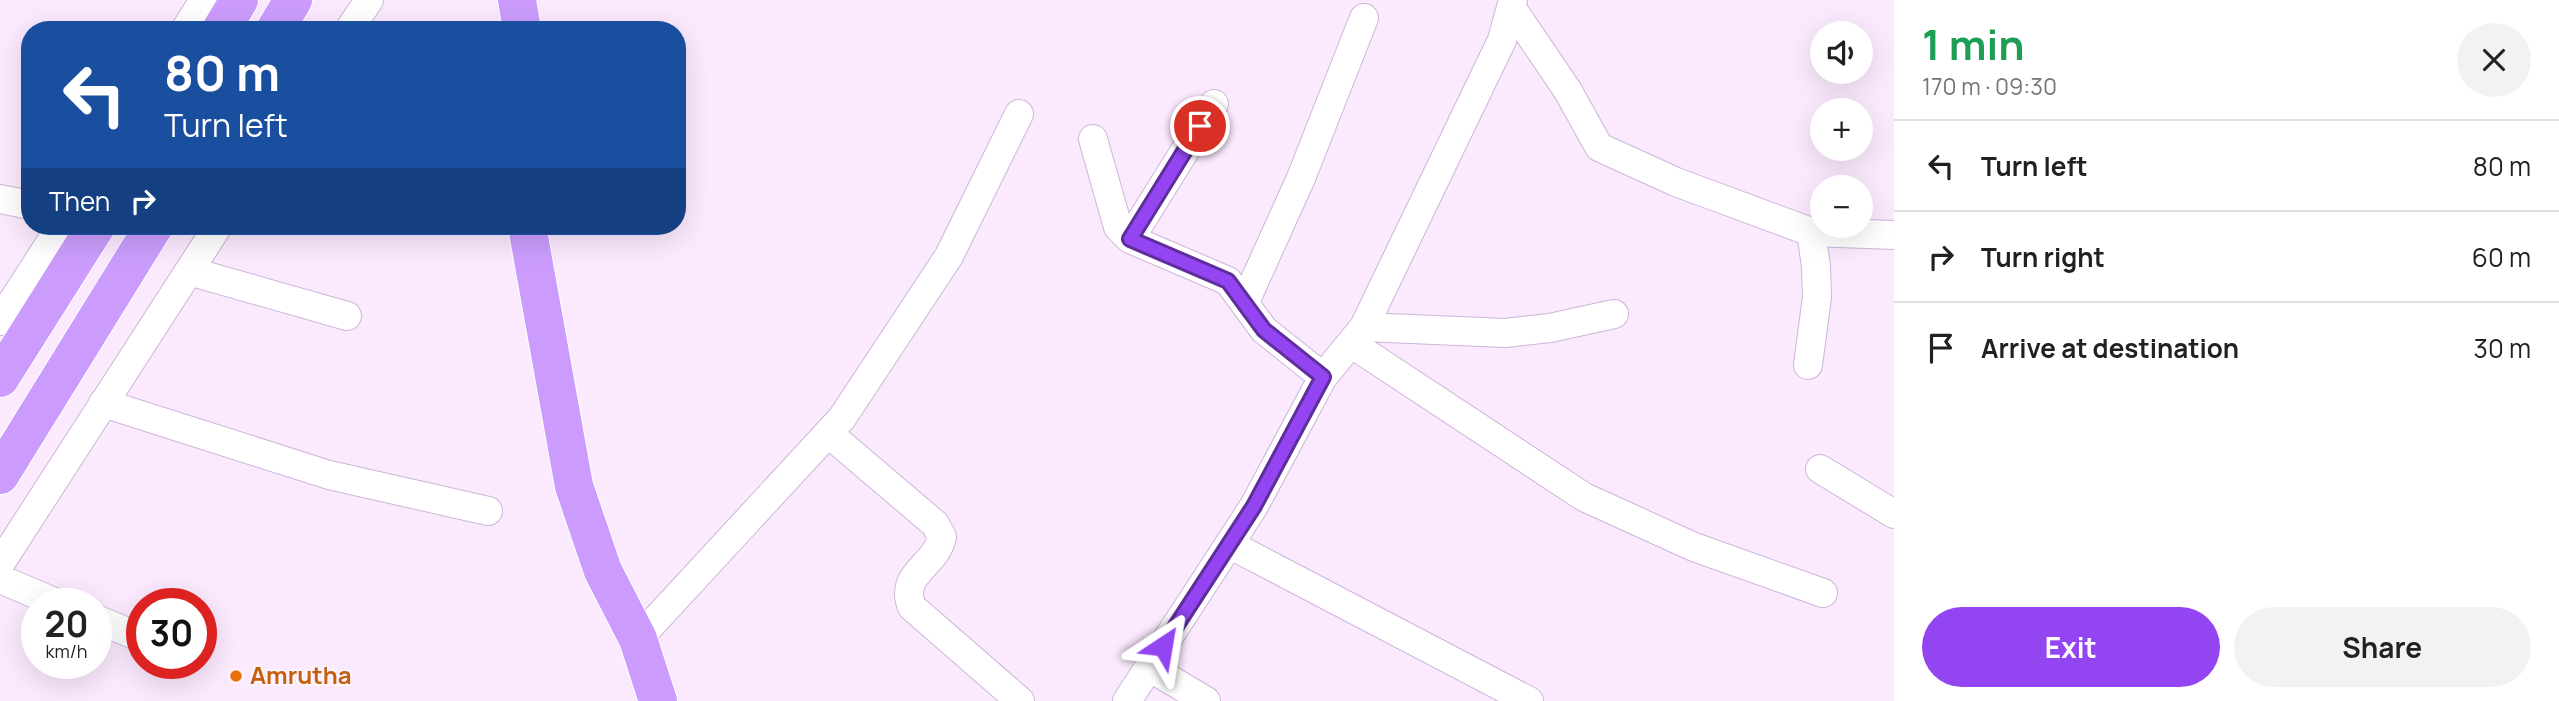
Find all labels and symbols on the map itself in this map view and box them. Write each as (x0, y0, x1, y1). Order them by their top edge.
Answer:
pin (1170, 96, 1230, 156)
speed limit sign: 30 (126, 588, 217, 679)
position arrow (1126, 609, 1200, 683)
place label: Amrutha (250, 658, 352, 691)
marker: Amrutha (228, 668, 244, 684)

